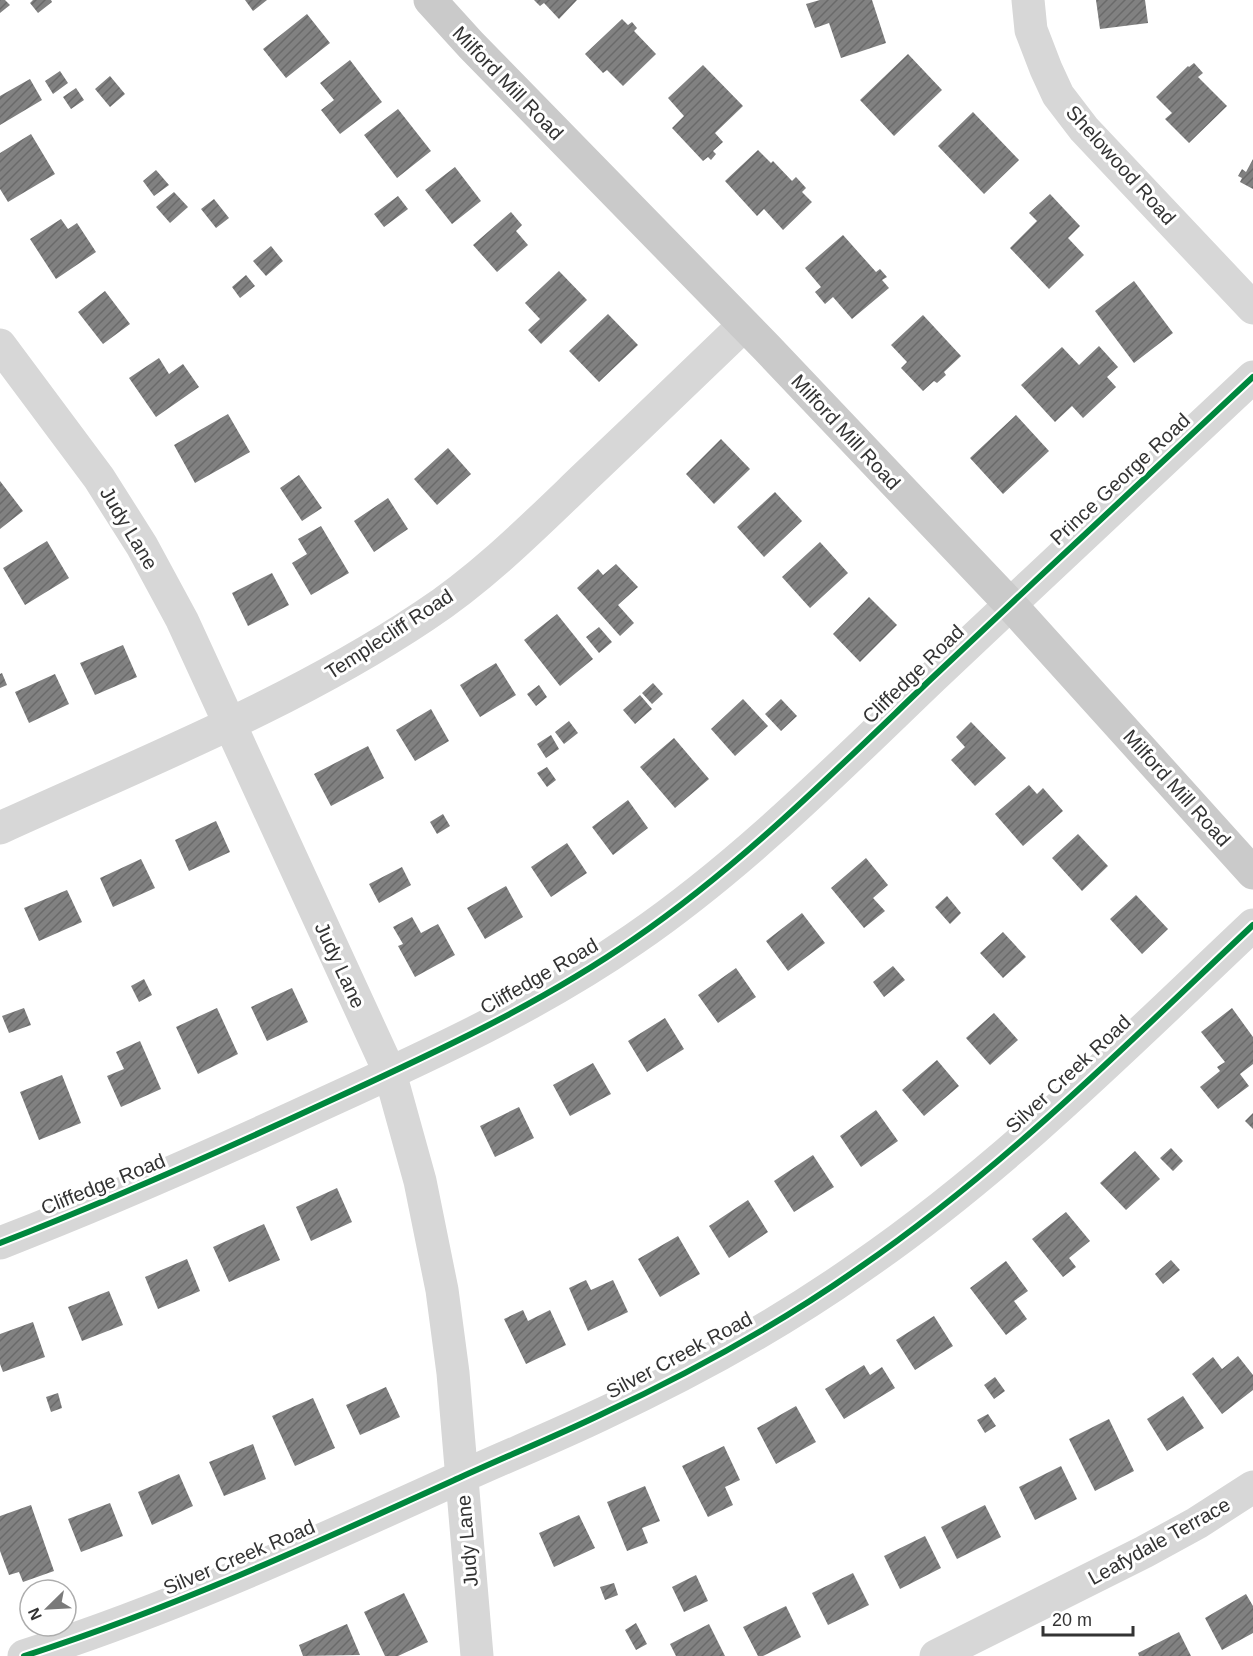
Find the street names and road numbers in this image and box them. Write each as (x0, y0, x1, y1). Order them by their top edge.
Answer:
street label: Milford Mill Road (448, 22, 568, 144)
street label: Shelowood Road (1062, 101, 1180, 229)
street label: Milford Mill Road (787, 370, 905, 494)
street label: Prince George Road (1046, 409, 1194, 549)
street label: Judy Lane (96, 483, 162, 573)
street label: Templecliff Road (321, 585, 457, 683)
street label: Cliffedge Road (858, 620, 968, 728)
street label: Milford Mill Road (1119, 725, 1235, 851)
street label: Judy Lane (311, 919, 369, 1011)
street label: Cliffedge Road (476, 933, 602, 1019)
street label: Silver Creek Road (1001, 1011, 1135, 1137)
street label: Cliffedge Road (38, 1149, 168, 1219)
street label: Silver Creek Road (602, 1307, 756, 1403)
street label: Leafydale Terrace (1084, 1493, 1234, 1589)
street label: Judy Lane (452, 1494, 482, 1588)
street label: Silver Creek Road (160, 1515, 318, 1599)

